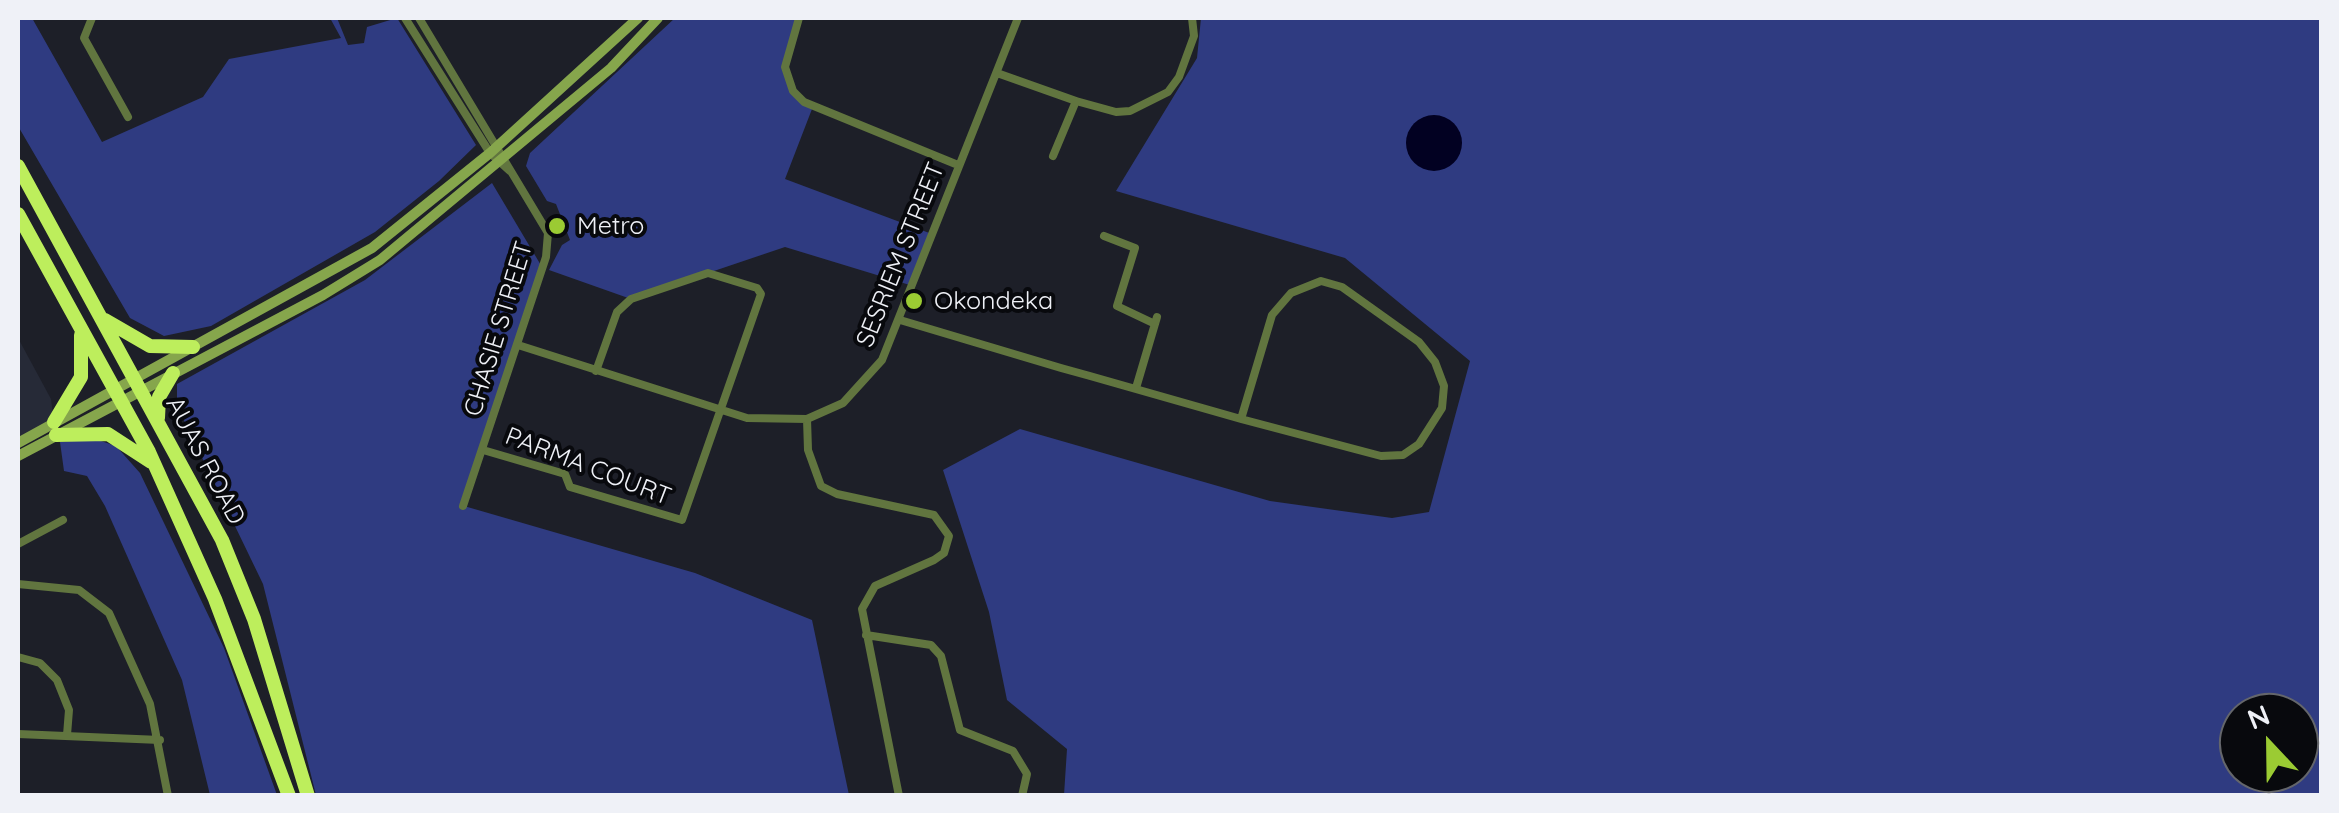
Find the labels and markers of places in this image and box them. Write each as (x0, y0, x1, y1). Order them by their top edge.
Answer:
place label: Metro (577, 211, 644, 241)
marker: Metro (546, 215, 568, 237)
place label: Okondeka (934, 286, 1053, 316)
marker: Okondeka (903, 290, 925, 312)

